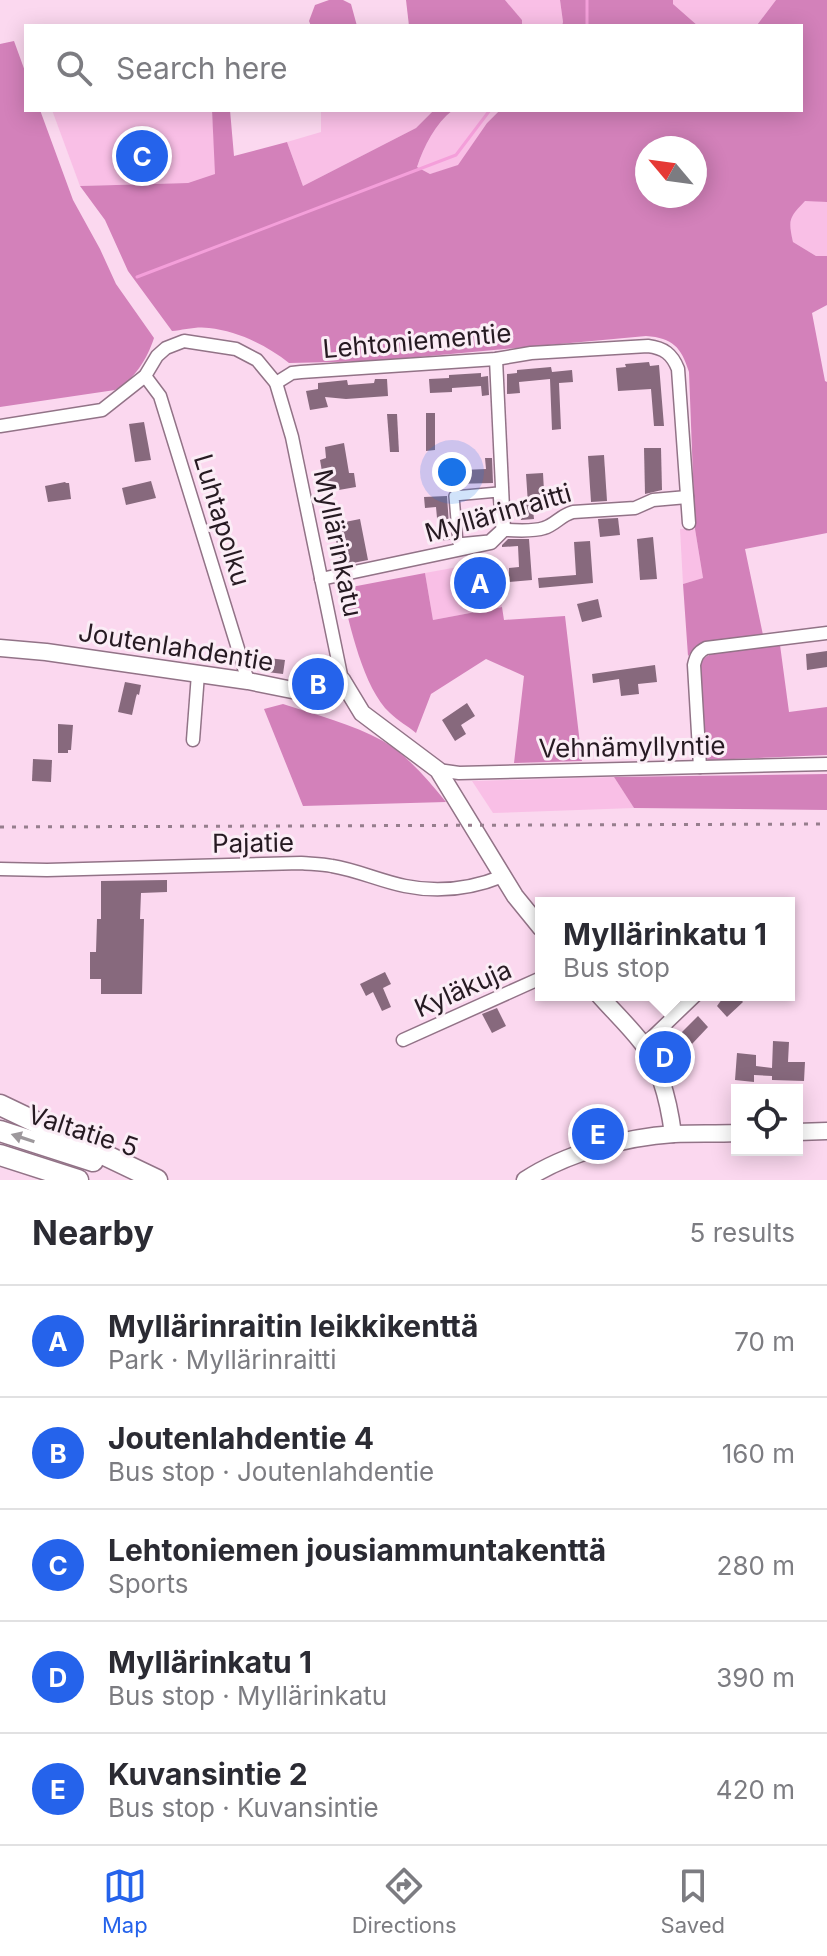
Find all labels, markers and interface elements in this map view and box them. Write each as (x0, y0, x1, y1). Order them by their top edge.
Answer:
search box (24, 24, 803, 112)
icon: search (52, 46, 96, 90)
text: Search here (116, 50, 288, 86)
pin: C (116, 126, 168, 186)
north arrow (635, 136, 707, 208)
street label: Lehtoniementie (321, 317, 513, 364)
street label: Luhtapolku (188, 450, 257, 589)
your location (432, 452, 472, 492)
street label: Myllärinkatu (308, 466, 369, 620)
street label: Myllärinraitti (421, 477, 575, 548)
pin: A (454, 553, 506, 613)
street label: Joutenlahdentie (76, 616, 276, 677)
pin: B (292, 654, 344, 714)
street label: Vehnämyllyntie (538, 729, 726, 764)
street label: Pajatie (212, 826, 294, 859)
popup (535, 897, 795, 1001)
text: Myllärinkatu 1 (563, 916, 767, 952)
text: Bus stop (563, 952, 670, 983)
street label: Kyläkuja (410, 954, 516, 1024)
pin: D (639, 1027, 691, 1087)
map controls (731, 1084, 803, 1156)
button: locate (731, 1084, 803, 1156)
street label: Valtatie 5 (24, 1098, 142, 1163)
pin: E (572, 1104, 624, 1164)
one-way arrow (11, 1131, 35, 1144)
text: Nearby (32, 1212, 154, 1253)
text: 5 results (690, 1217, 795, 1248)
text: Myllärinraitin leikkikenttä (108, 1308, 478, 1344)
text: A (48, 1326, 68, 1357)
text: 70 m (734, 1326, 795, 1357)
text: Park · Myllärinraitti (108, 1344, 337, 1375)
text: Joutenlahdentie 4 (108, 1420, 374, 1456)
text: B (49, 1438, 67, 1469)
text: 160 m (722, 1438, 795, 1469)
text: Bus stop · Joutenlahdentie (108, 1456, 434, 1487)
text: Lehtoniemen jousiammuntakenttä (108, 1532, 606, 1568)
text: C (48, 1550, 68, 1581)
text: 280 m (717, 1550, 795, 1581)
text: Sports (108, 1568, 188, 1599)
text: Myllärinkatu 1 (108, 1644, 312, 1680)
text: D (49, 1662, 67, 1693)
text: 390 m (716, 1662, 795, 1693)
text: Bus stop · Myllärinkatu (108, 1680, 387, 1711)
text: Kuvansintie 2 (108, 1756, 308, 1792)
text: E (50, 1774, 66, 1805)
text: 420 m (716, 1774, 795, 1805)
text: Bus stop · Kuvansintie (108, 1792, 379, 1823)
tab: Map (102, 1864, 148, 1938)
tab: Directions (352, 1864, 457, 1938)
tab: Saved (661, 1864, 725, 1938)

